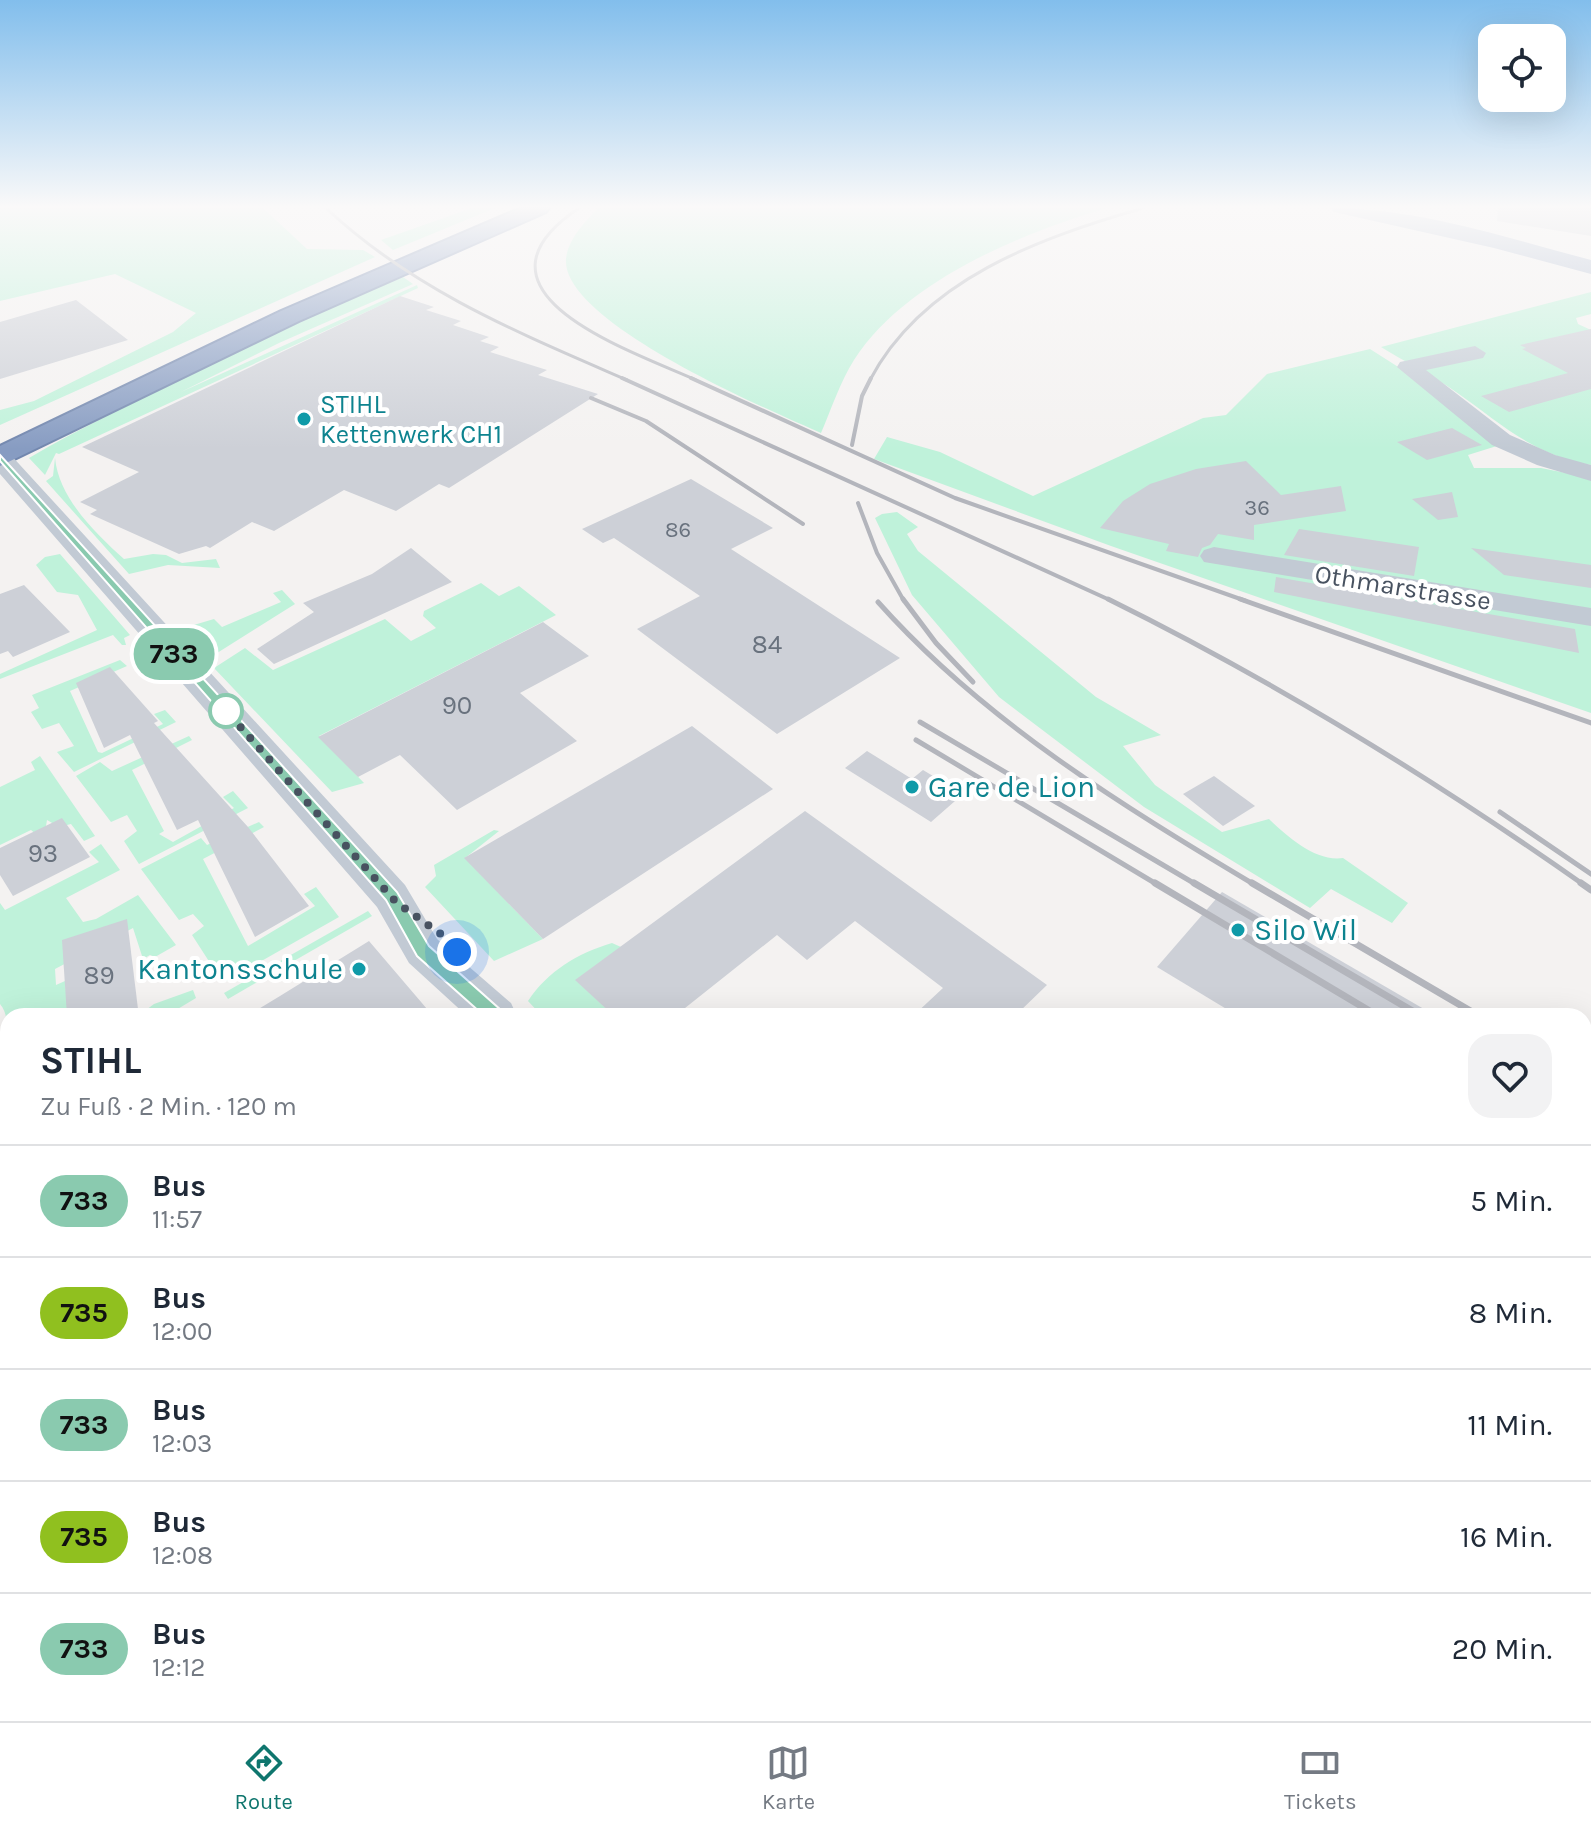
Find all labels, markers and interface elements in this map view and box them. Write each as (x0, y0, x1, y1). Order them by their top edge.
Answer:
map controls (1478, 24, 1566, 112)
button: locate (1478, 24, 1566, 112)
place label: STIHL Kettenwerk CH1 (320, 389, 502, 450)
marker: STIHL Kettenwerk CH1 (295, 410, 313, 428)
house number: 36 (1244, 495, 1270, 521)
house number: 86 (665, 517, 691, 543)
street label: Othmarstrasse (1313, 558, 1493, 617)
line badge: 733 (128, 628, 220, 680)
house number: 84 (752, 629, 782, 660)
text: 733 (150, 637, 198, 670)
house number: 90 (442, 690, 472, 721)
unlabelled marker (209, 694, 243, 728)
place label: Gare de Lion (928, 769, 1095, 805)
marker: Gare de Lion (903, 778, 921, 796)
house number: 93 (28, 838, 58, 869)
place label: Silo Wil (1254, 912, 1357, 948)
marker: Silo Wil (1229, 921, 1247, 939)
your location (437, 932, 477, 972)
place label: Kantonsschule (137, 951, 343, 987)
house number: 89 (83, 960, 115, 991)
marker: Kantonsschule (350, 960, 368, 978)
button: heart (1468, 1034, 1552, 1118)
text: STIHL (40, 1038, 142, 1083)
text: Zu Fuß · 2 Min. · 120 m (40, 1091, 297, 1122)
text: Bus (152, 1168, 206, 1204)
text: 5 Min. (1470, 1183, 1552, 1219)
text: 733 (60, 1184, 108, 1217)
text: 11:57 (152, 1204, 202, 1235)
text: Bus (152, 1280, 206, 1316)
text: 8 Min. (1469, 1295, 1552, 1331)
text: 735 (60, 1296, 108, 1329)
text: 12:00 (152, 1316, 213, 1347)
text: Bus (152, 1392, 206, 1428)
text: 11 Min. (1467, 1407, 1552, 1443)
text: 733 (60, 1408, 108, 1441)
text: 12:03 (152, 1428, 212, 1459)
text: Bus (152, 1504, 206, 1540)
text: 16 Min. (1460, 1519, 1552, 1555)
text: 735 (60, 1520, 108, 1553)
text: 12:08 (152, 1540, 213, 1571)
text: Bus (152, 1616, 206, 1652)
text: 20 Min. (1452, 1631, 1552, 1667)
text: 733 (60, 1632, 108, 1665)
text: 12:12 (152, 1652, 205, 1683)
tab: Route (235, 1741, 293, 1815)
tab: Karte (762, 1741, 815, 1815)
tab: Tickets (1284, 1741, 1356, 1815)

